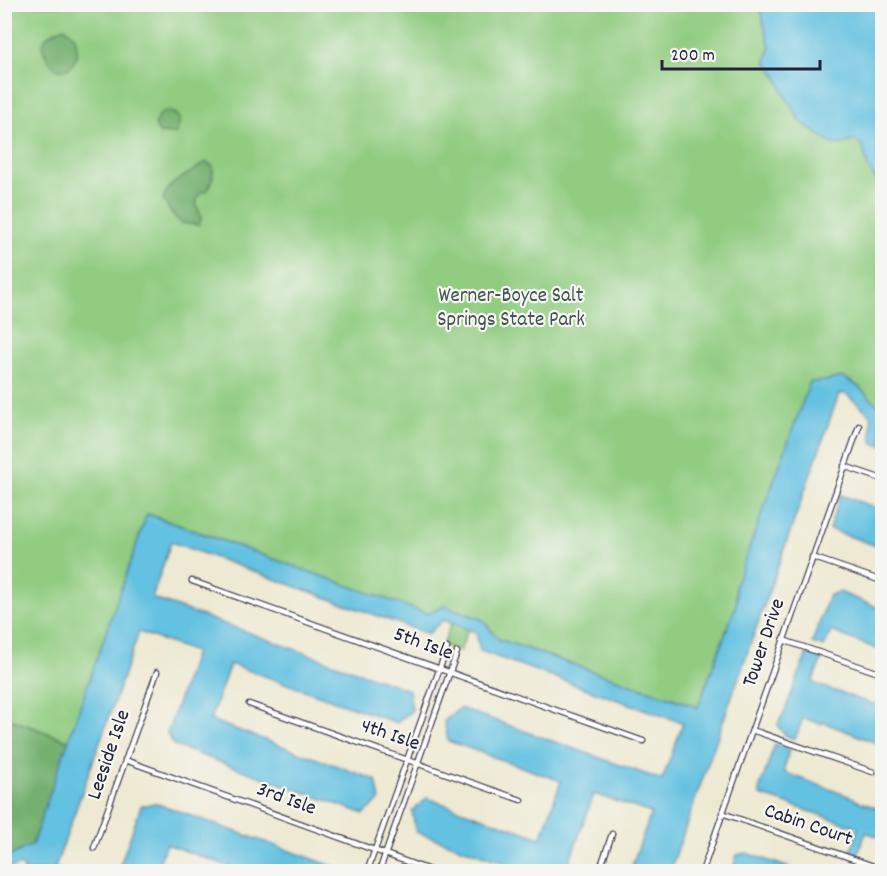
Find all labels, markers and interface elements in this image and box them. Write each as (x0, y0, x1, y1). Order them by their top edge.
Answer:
scale bar (662, 33, 820, 71)
text: 200 m (671, 44, 715, 69)
park label: Werner-Boyce Salt Springs State Park (437, 282, 585, 336)
street label: Tower Drive (736, 595, 794, 691)
street label: 5th Isle (389, 620, 457, 670)
street label: Leeside Isle (81, 706, 139, 804)
street label: 4th Isle (357, 712, 423, 760)
street label: 3rd Isle (252, 775, 320, 825)
street label: Cabin Court (760, 797, 857, 855)

